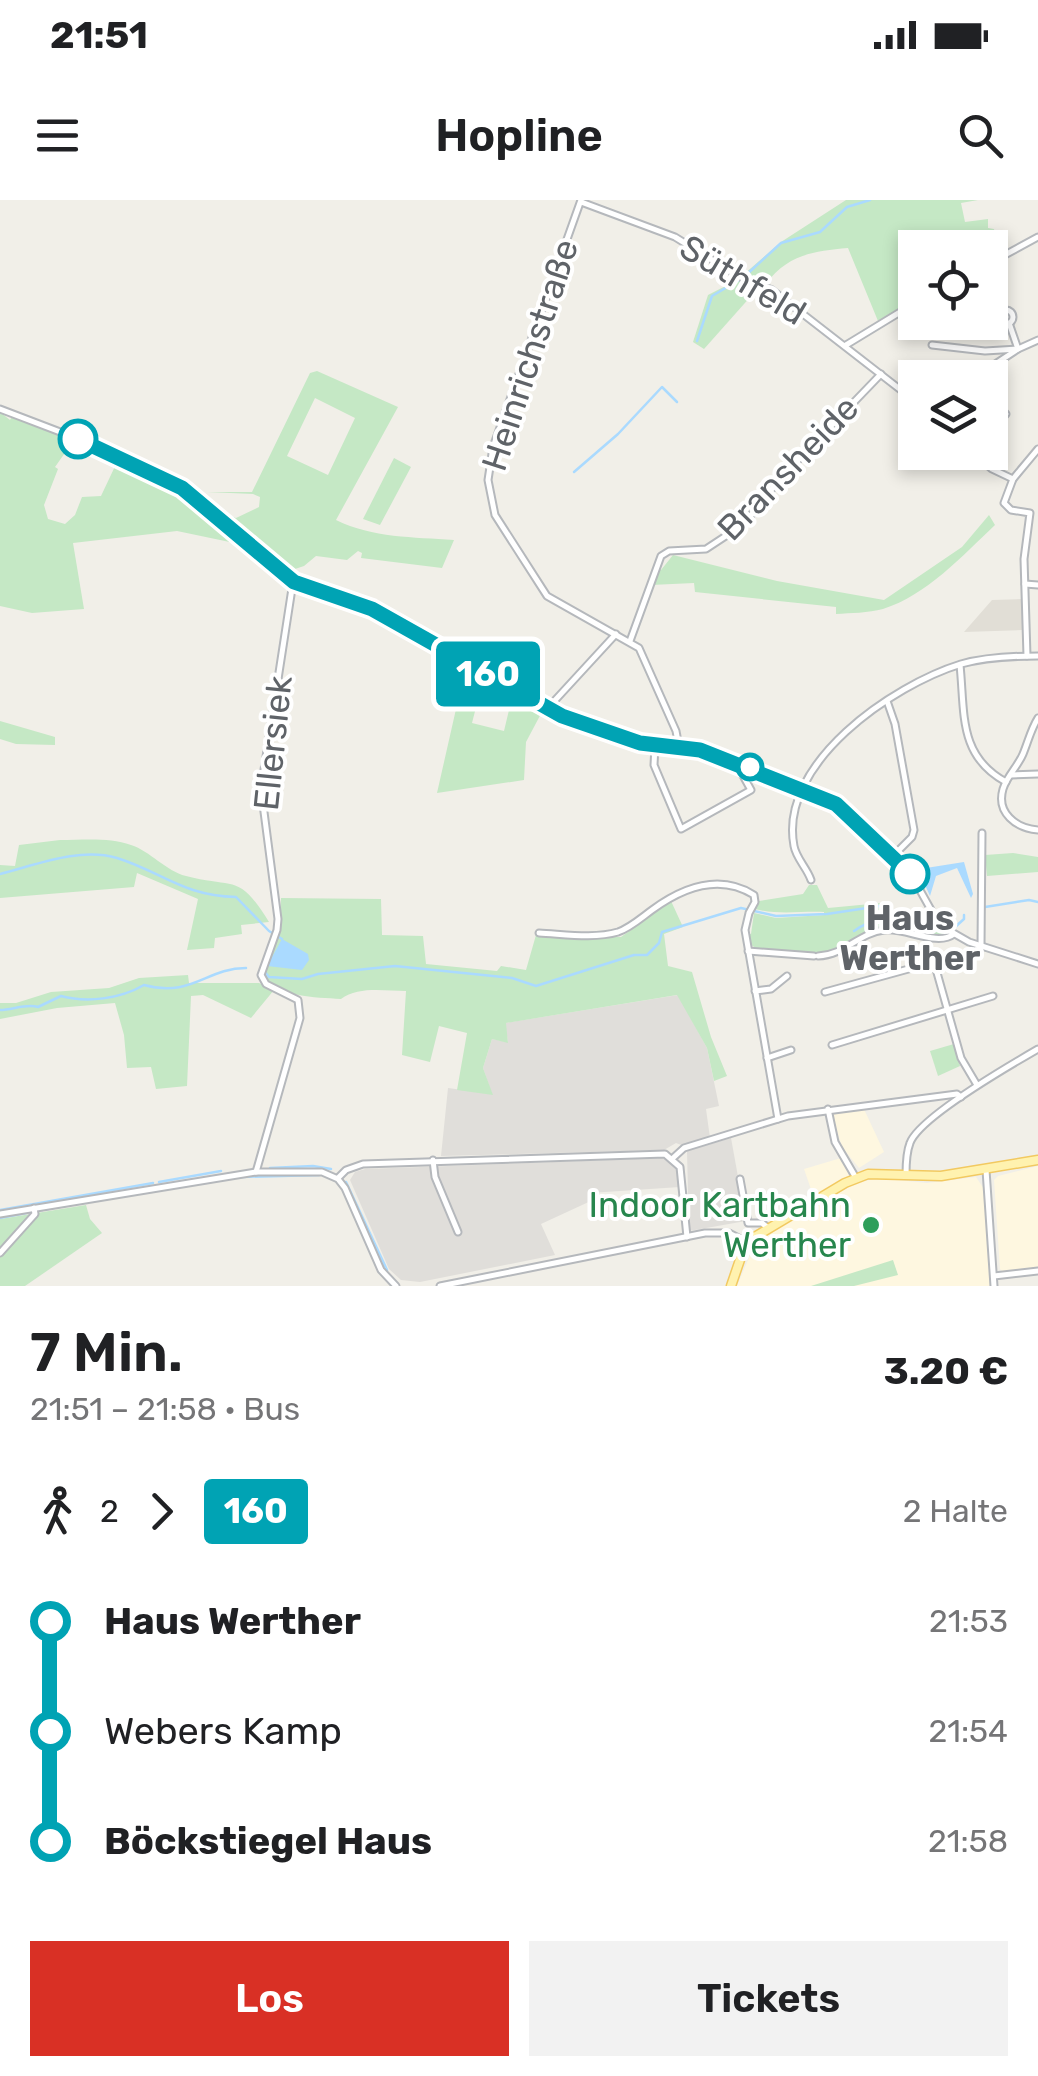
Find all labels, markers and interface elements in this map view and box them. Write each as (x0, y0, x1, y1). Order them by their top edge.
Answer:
text: 21:51 (50, 12, 148, 58)
icon: menu (30, 108, 85, 163)
icon: search (953, 108, 1008, 163)
text: Hopline (435, 109, 603, 162)
street label: Süthfeld (672, 226, 814, 334)
map controls (898, 230, 1008, 470)
button: locate (898, 230, 1008, 340)
street label: Heinrichstraße (473, 234, 587, 476)
button: layers (898, 360, 1008, 470)
street label: Bransheide (709, 387, 867, 549)
unlabelled marker (59, 420, 97, 458)
line badge: 160 (430, 642, 546, 706)
text: 160 (456, 653, 520, 695)
street label: Ellersiek (245, 674, 301, 812)
unlabelled marker (737, 754, 763, 780)
marker: Haus Werther (891, 855, 929, 893)
place label: Haus Werther (840, 897, 981, 979)
place label: Indoor Kartbahn Werther (588, 1184, 851, 1266)
marker: Indoor Kartbahn Werther (860, 1214, 882, 1236)
text: 7 Min. (30, 1320, 183, 1385)
text: 3.20 € (884, 1348, 1008, 1394)
text: 21:51 – 21:58 · Bus (30, 1390, 300, 1428)
icon: walk (30, 1484, 85, 1539)
icon: forward (134, 1484, 189, 1539)
text: 160 (224, 1490, 288, 1532)
text: 2 (100, 1492, 119, 1530)
text: 2 Halte (903, 1492, 1008, 1530)
text: Haus Werther (104, 1598, 361, 1644)
text: 21:53 (929, 1602, 1008, 1640)
text: Webers Kamp (104, 1708, 342, 1754)
text: 21:54 (928, 1712, 1008, 1750)
text: Böckstiegel Haus (104, 1818, 432, 1864)
text: 21:58 (928, 1822, 1008, 1860)
button: Los (30, 1941, 509, 2056)
button: Tickets (529, 1941, 1008, 2056)

